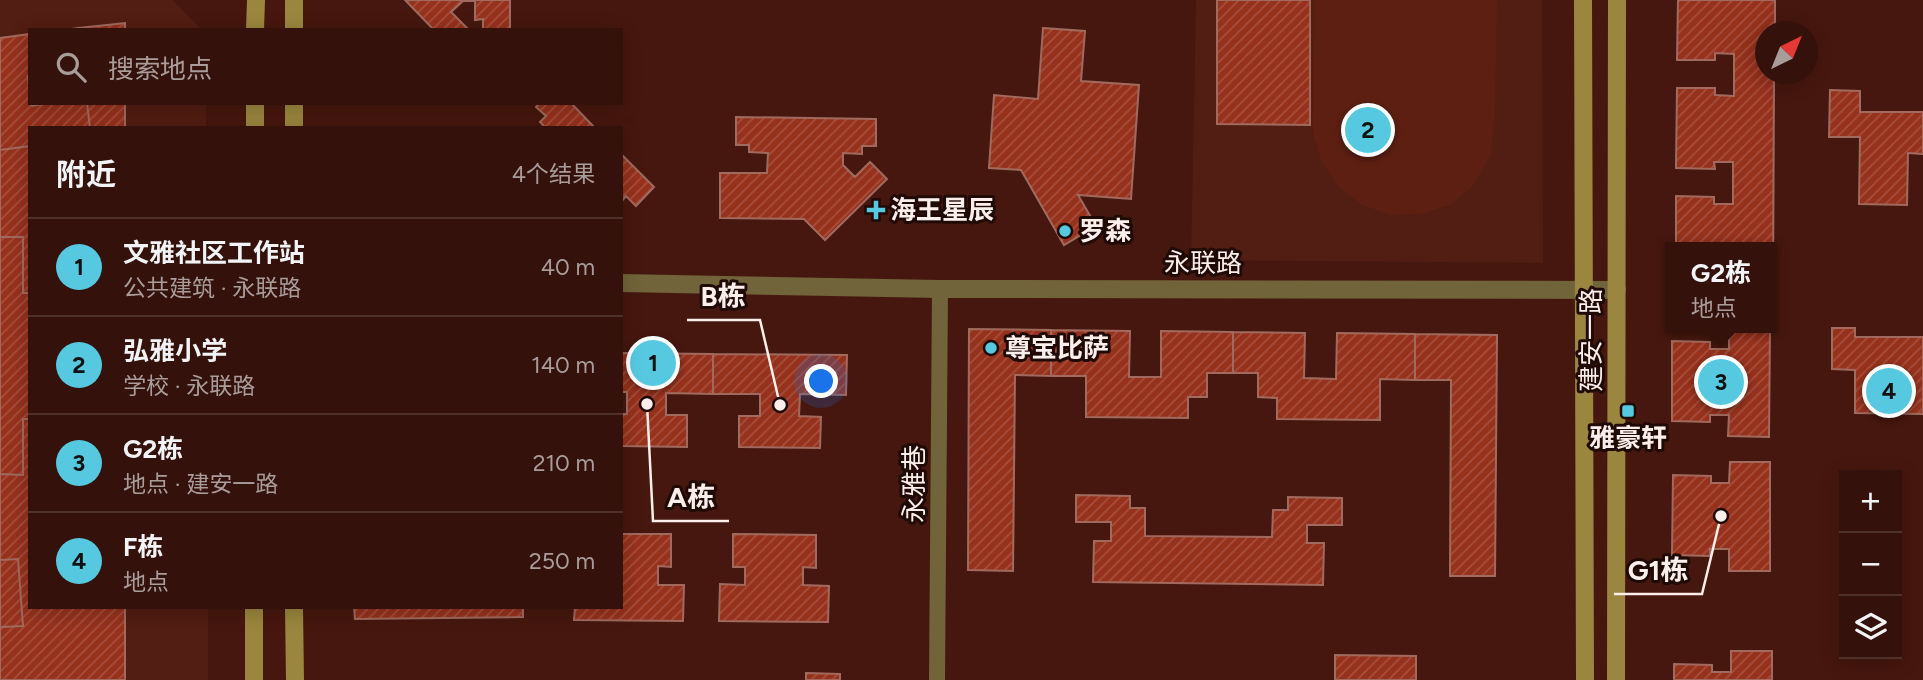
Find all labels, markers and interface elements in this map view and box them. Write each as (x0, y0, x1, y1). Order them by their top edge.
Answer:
north arrow (1755, 21, 1818, 84)
search box (28, 28, 623, 105)
icon: search (52, 48, 90, 86)
text: 搜索地点 (108, 53, 212, 85)
pin: 2 (1345, 104, 1391, 156)
text: 附近 (56, 156, 116, 193)
text: 4个结果 (512, 160, 595, 188)
place label: 海王星辰 (890, 194, 994, 226)
marker: 海王星辰 (868, 202, 884, 218)
place label: 罗森 (1079, 215, 1131, 247)
marker: 罗森 (1057, 223, 1073, 239)
text: 文雅社区工作站 (123, 237, 305, 269)
popup (1665, 242, 1777, 333)
street label: 永联路 (1164, 247, 1242, 279)
text: 1 (74, 253, 84, 281)
text: 40 m (541, 253, 595, 281)
text: G2栋 (1691, 257, 1751, 289)
callout: B栋 (687, 271, 760, 320)
text: 公共建筑 · 永联路 (123, 274, 301, 302)
text: B栋 (700, 279, 746, 313)
street label: 建安一路 (1575, 288, 1607, 392)
text: 地点 (1691, 294, 1737, 322)
place label: 尊宝比萨 (1005, 332, 1109, 364)
text: 弘雅小学 (123, 335, 227, 367)
pin: 1 (630, 337, 676, 389)
marker: 尊宝比萨 (983, 340, 999, 356)
text: 2 (72, 351, 86, 379)
text: 140 m (531, 351, 595, 379)
pin: 3 (1698, 356, 1744, 408)
your location (804, 364, 838, 398)
pin: 4 (1866, 365, 1912, 417)
text: 学校 · 永联路 (123, 372, 255, 400)
marker: 雅豪轩 (1620, 403, 1636, 419)
place label: 雅豪轩 (1589, 422, 1667, 454)
text: G2栋 (123, 433, 183, 465)
street label: 永雅巷 (898, 445, 930, 523)
text: 3 (73, 449, 85, 477)
text: 210 m (533, 449, 595, 477)
text: 地点 · 建安一路 (123, 470, 278, 498)
map controls (1839, 470, 1902, 659)
button: + (1839, 470, 1902, 533)
callout: A栋 (653, 472, 729, 521)
text: A栋 (667, 480, 715, 514)
text: F栋 (123, 531, 163, 563)
button: − (1839, 533, 1902, 596)
callout: G1栋 (1614, 545, 1702, 594)
text: 4 (72, 547, 86, 575)
text: 250 m (529, 547, 595, 575)
text: G1栋 (1628, 553, 1688, 587)
text: 地点 (123, 568, 169, 596)
button: layers (1839, 596, 1902, 659)

